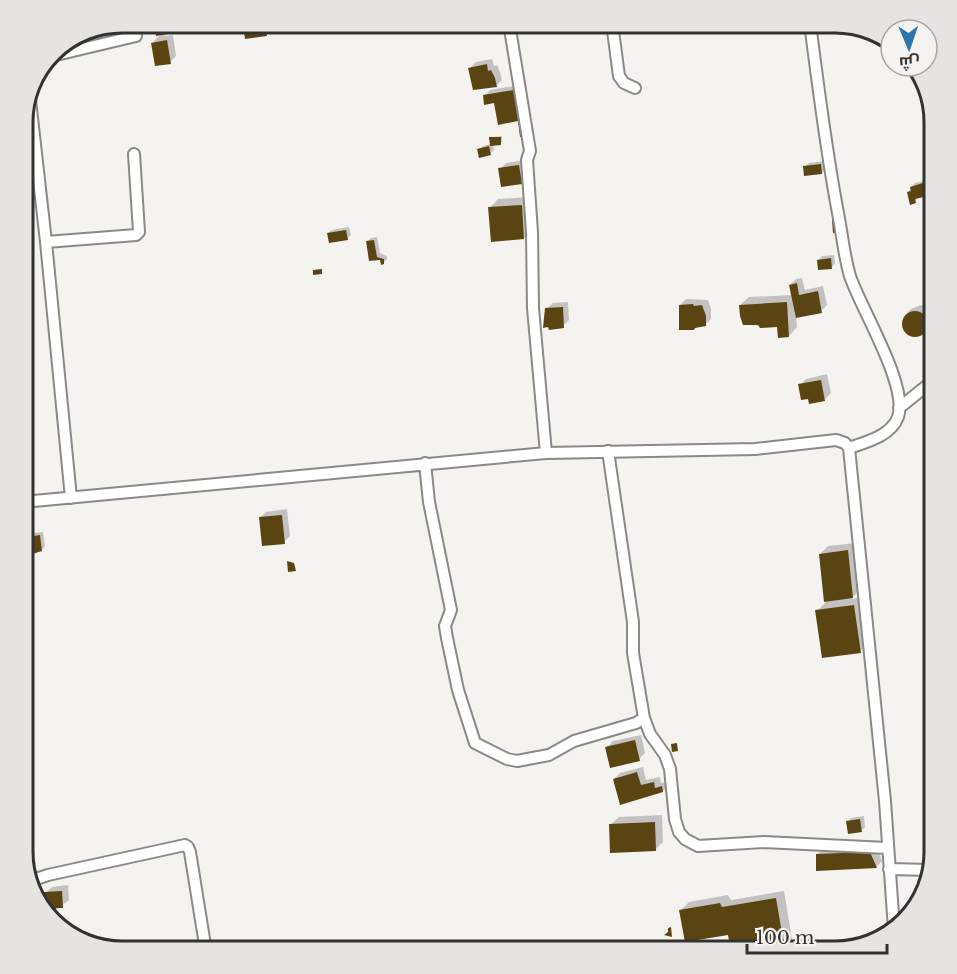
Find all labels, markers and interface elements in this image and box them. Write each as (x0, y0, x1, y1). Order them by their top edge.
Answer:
north arrow (879, 18, 939, 78)
text: ش (899, 53, 920, 73)
scale bar (747, 917, 886, 955)
text: 100 m (756, 927, 814, 949)

